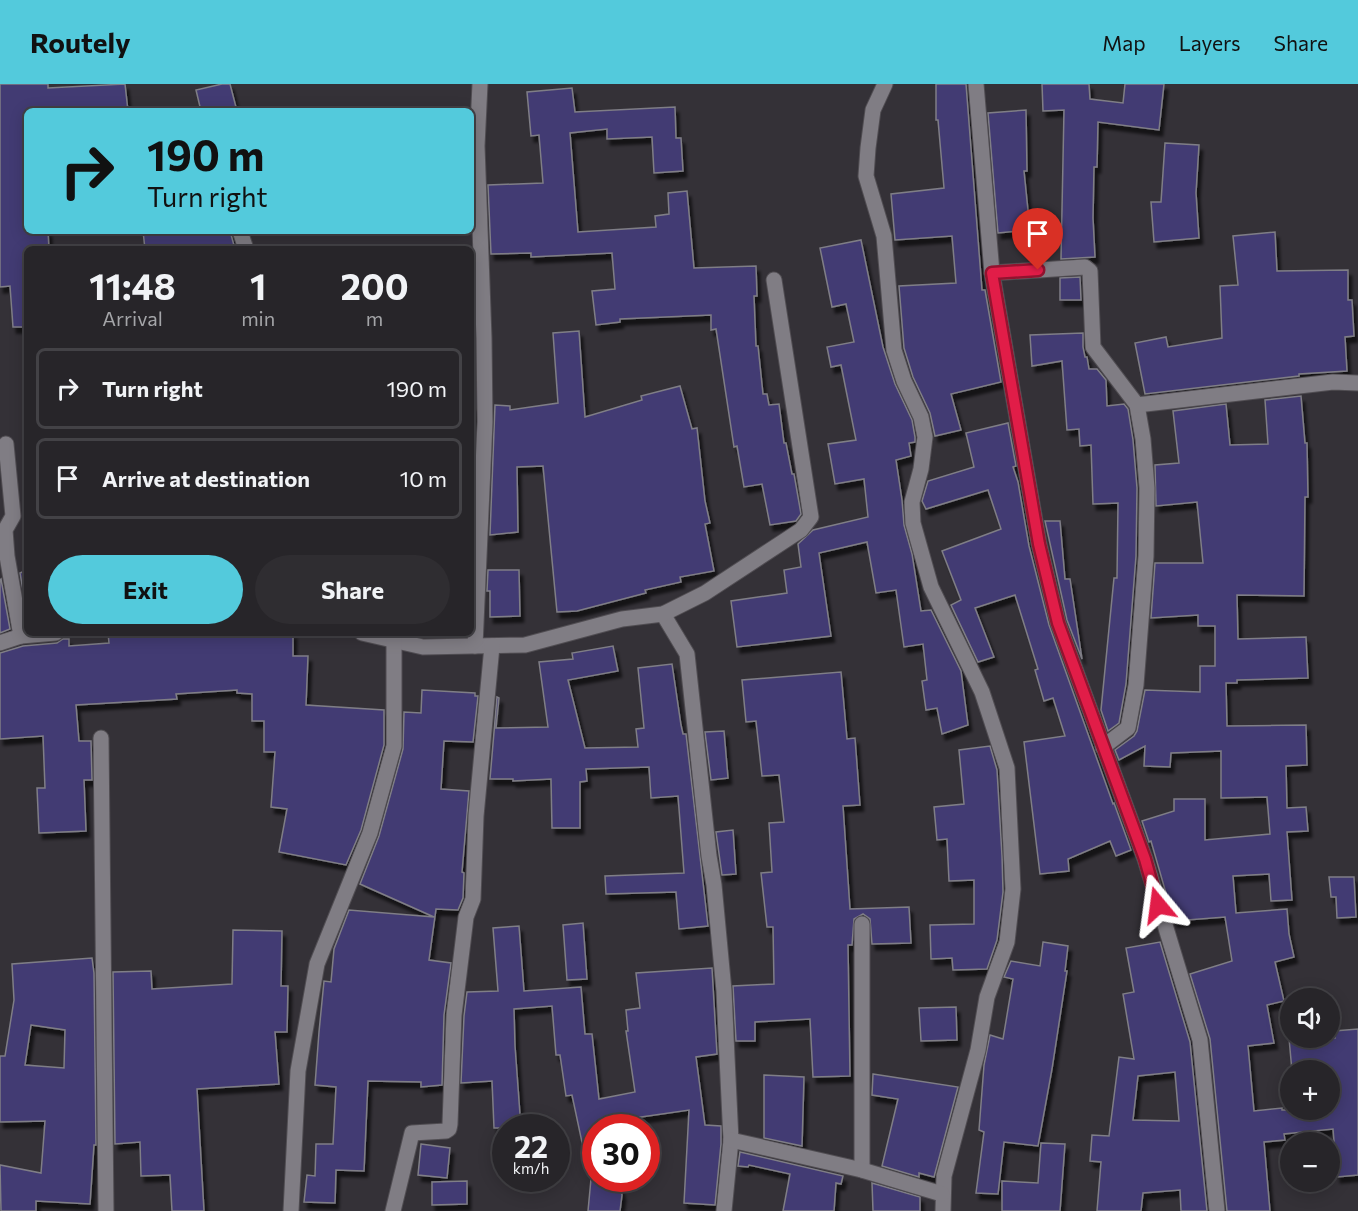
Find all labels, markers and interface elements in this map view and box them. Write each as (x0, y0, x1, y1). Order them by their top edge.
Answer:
text: Routely (30, 25, 131, 59)
text: Map (1102, 30, 1146, 55)
text: Layers (1179, 30, 1241, 55)
text: Share (1274, 30, 1328, 55)
text: 190 m (147, 128, 265, 180)
icon: right (48, 132, 126, 210)
text: Turn right (147, 180, 267, 213)
pin (1012, 208, 1063, 270)
icon: arrive (1021, 217, 1054, 250)
text: 11:48 (89, 263, 176, 307)
text: 1 (250, 263, 266, 307)
text: 200 (341, 263, 409, 307)
text: Arrival (102, 306, 163, 330)
text: min (241, 306, 275, 330)
text: m (366, 306, 383, 330)
icon: right (51, 372, 84, 405)
text: Turn right (102, 375, 203, 402)
text: 190 m (386, 375, 447, 402)
icon: arrive (51, 462, 84, 495)
text: Arrive at destination (102, 465, 310, 492)
text: 10 m (400, 465, 447, 492)
button: Exit (48, 555, 243, 624)
button: Share (255, 555, 450, 624)
position arrow (1126, 873, 1190, 937)
map controls (1280, 988, 1340, 1192)
button: sound (1280, 988, 1340, 1048)
button: + (1280, 1060, 1340, 1120)
speed limit sign: 30 (582, 1114, 660, 1192)
text: 22 (514, 1127, 548, 1164)
button: − (1280, 1132, 1340, 1192)
text: km/h (513, 1159, 549, 1177)

